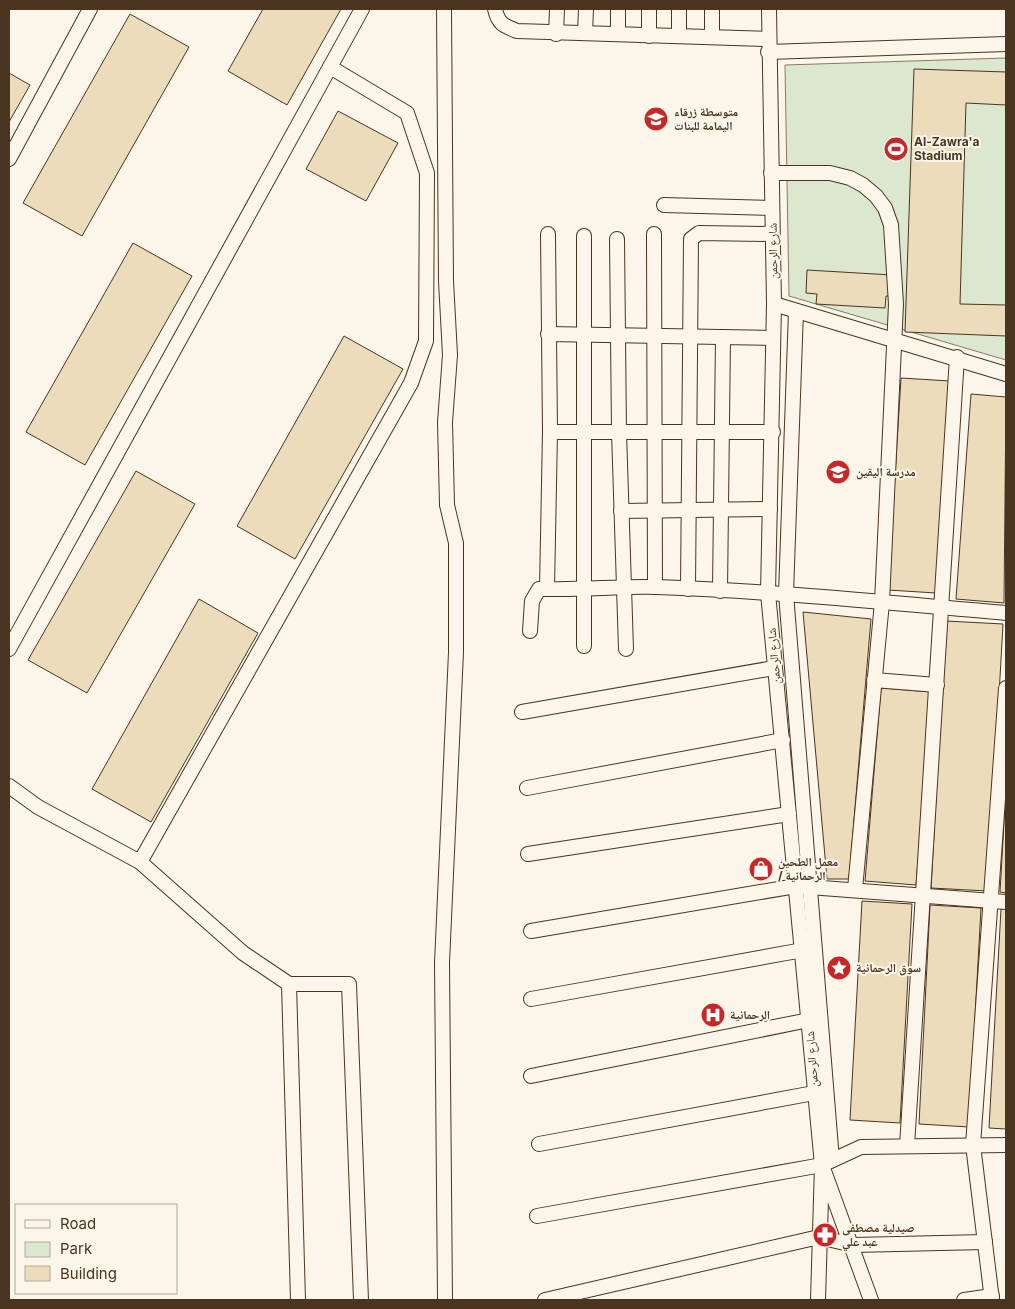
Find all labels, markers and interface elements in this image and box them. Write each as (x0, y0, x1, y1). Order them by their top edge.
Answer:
place label: متوسطة زرقاء اليمامة للبنات (674, 104, 739, 133)
school or university icon: متوسطة زرقاء اليمامة للبنات (643, 106, 669, 132)
place label: Al-Zawra'a Stadium (914, 134, 979, 163)
sports icon: Al-Zawra'a Stadium (883, 136, 909, 162)
street label: شارع الرحمن (765, 223, 781, 279)
school or university icon: مدرسة اليقين (825, 459, 851, 485)
place label: مدرسة اليقين (856, 464, 916, 480)
street label: شارع الرحمن (764, 627, 784, 685)
place label: معمل الطحين / الرحمانية (778, 854, 838, 883)
shop icon: معمل الطحين / الرحمانية (748, 856, 774, 882)
place icon: سوق الرحمانية (826, 955, 852, 981)
place label: سوق الرحمانية (856, 960, 921, 976)
hospital icon: الرحمانية (700, 1002, 726, 1028)
place label: الرحمانية (730, 1007, 770, 1022)
street label: شارع الرحمن (802, 1030, 822, 1088)
legend (15, 1204, 178, 1294)
text: Road (60, 1214, 96, 1233)
place label: صيدلية مصطفى عبد علي (842, 1220, 915, 1252)
pharmacy icon: صيدلية مصطفى عبد علي (812, 1222, 838, 1248)
text: Park (60, 1239, 93, 1258)
text: Building (60, 1264, 117, 1283)

